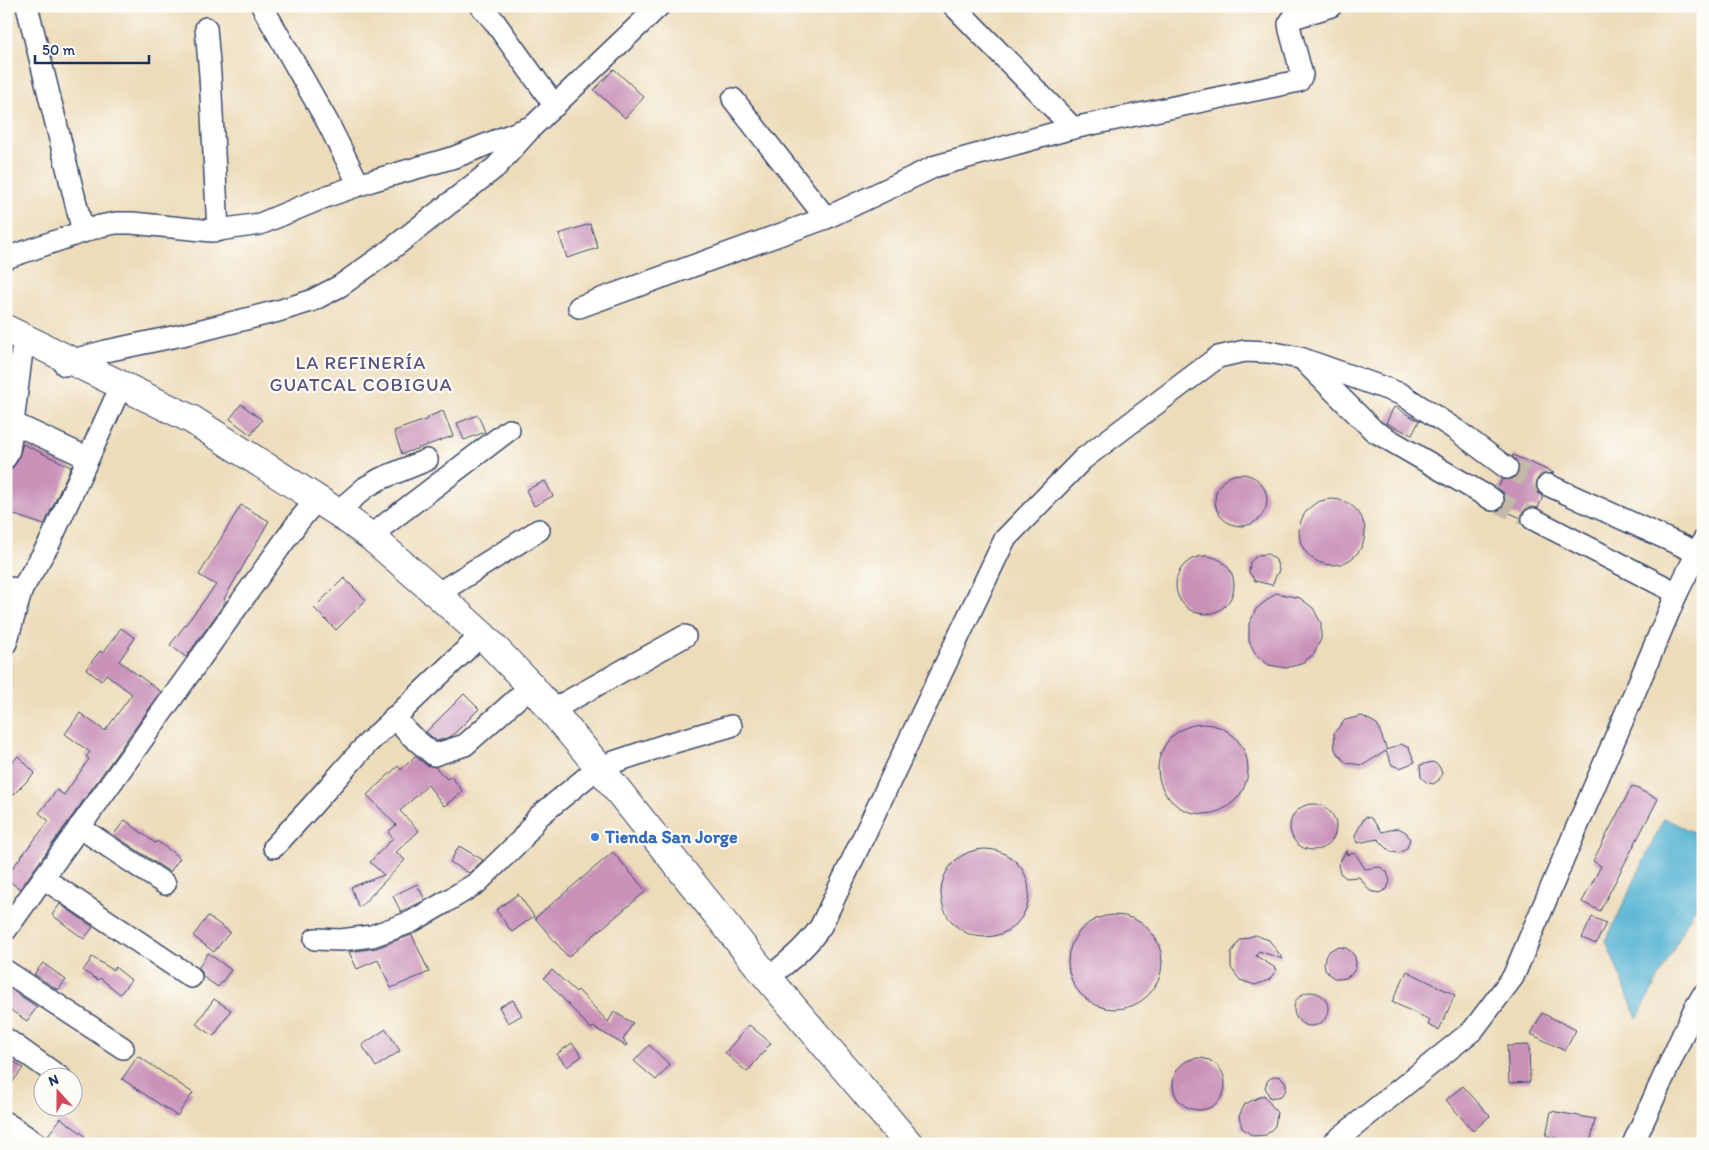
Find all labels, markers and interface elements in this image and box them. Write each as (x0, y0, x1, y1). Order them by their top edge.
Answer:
scale bar (35, 32, 149, 64)
text: 50 m (42, 41, 75, 59)
district label: LA REFINERÍA GUATCAL COBIGUA (269, 351, 453, 396)
place label: Tienda San Jorge (604, 826, 738, 848)
marker: Tienda San Jorge (589, 831, 601, 843)
north arrow (32, 1068, 82, 1118)
text: N (46, 1071, 61, 1090)

